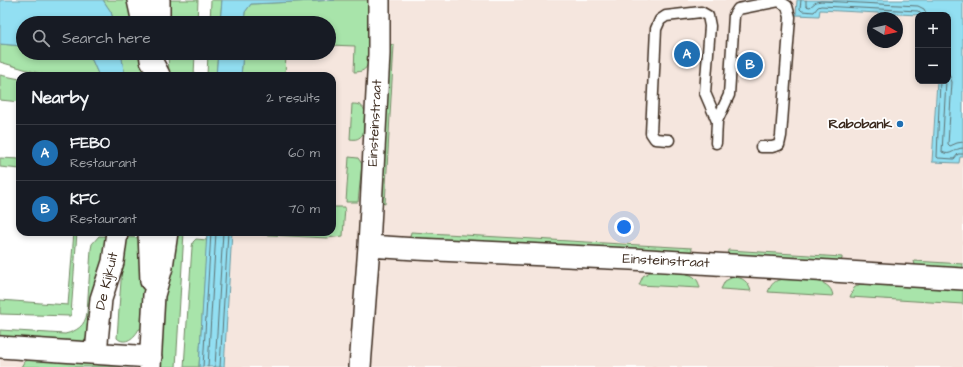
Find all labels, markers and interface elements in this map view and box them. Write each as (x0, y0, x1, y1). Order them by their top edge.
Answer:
north arrow (867, 12, 903, 48)
map controls (915, 12, 951, 84)
button: + (915, 12, 951, 48)
search box (16, 16, 336, 60)
icon: search (30, 27, 52, 49)
text: Search here (62, 28, 151, 49)
pin: A (674, 39, 700, 69)
button: − (915, 48, 951, 84)
pin: B (737, 50, 763, 80)
street label: Einsteinstraat (363, 79, 387, 167)
text: Nearby (32, 86, 89, 110)
text: 2 results (266, 89, 320, 107)
place label: Rabobank (829, 114, 892, 134)
marker: Rabobank (895, 119, 905, 129)
text: FEBO (70, 133, 110, 154)
text: A (41, 144, 49, 162)
text: 60 m (288, 144, 320, 162)
text: Restaurant (70, 154, 137, 172)
text: KFC (70, 189, 100, 210)
text: B (40, 200, 50, 218)
text: 70 m (288, 200, 320, 218)
text: Restaurant (70, 210, 137, 228)
your location (614, 217, 634, 237)
street label: Einsteinstraat (622, 249, 710, 273)
street label: De Kijkuit (91, 250, 123, 312)

